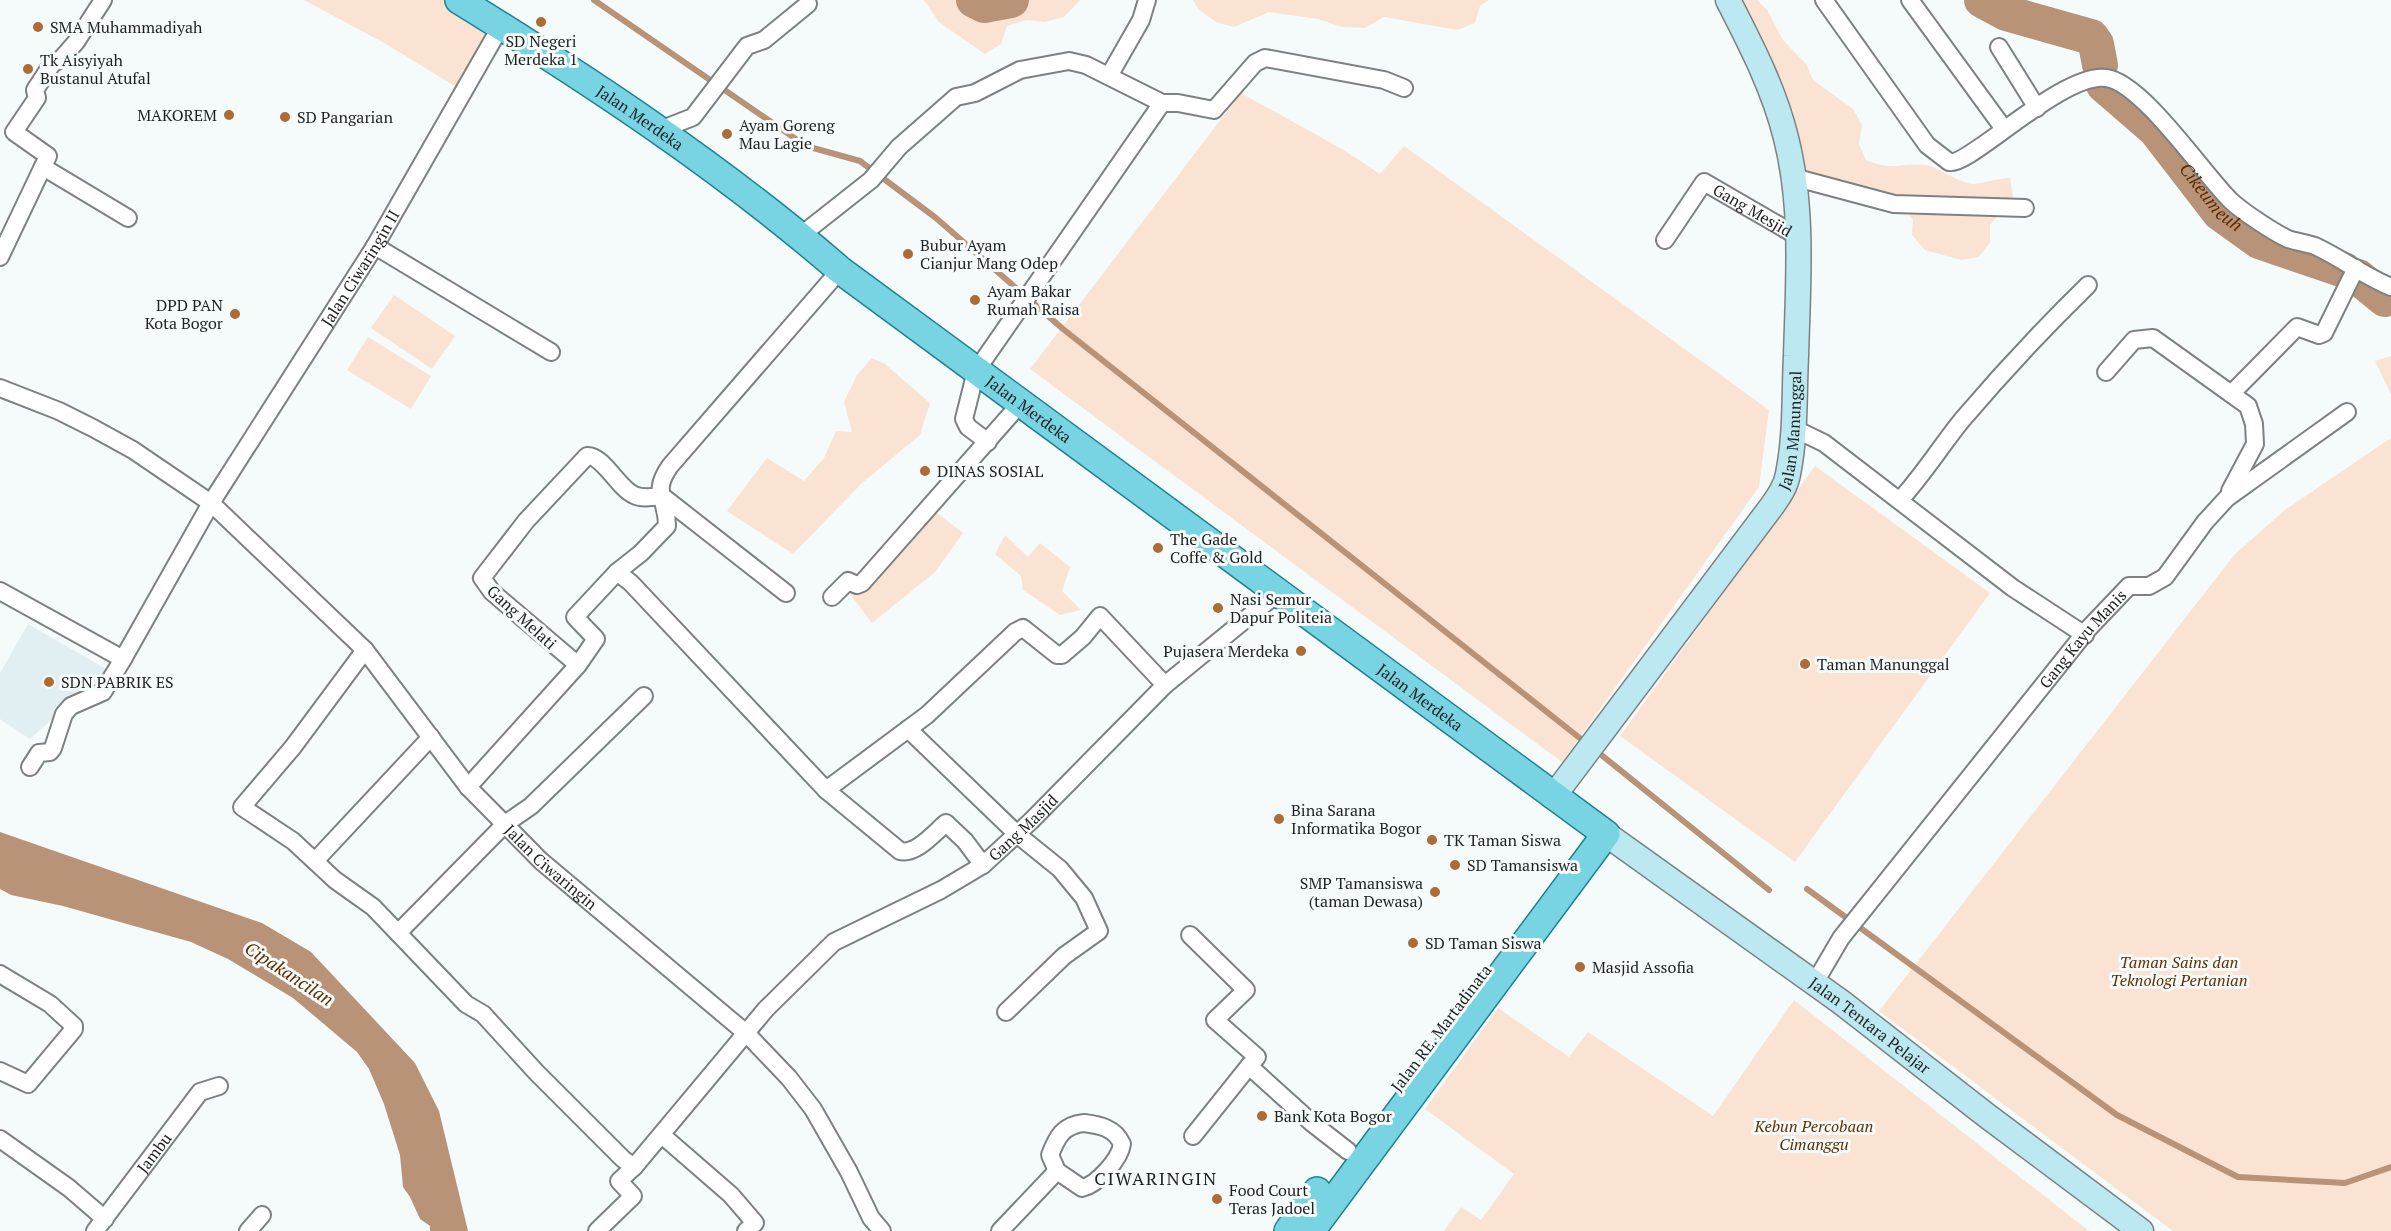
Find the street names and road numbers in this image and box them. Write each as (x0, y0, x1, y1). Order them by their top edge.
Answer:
street label: Jalan Merdeka (592, 80, 688, 155)
street label: Gang Mesjid (1709, 179, 1796, 242)
street label: Jalan Ciwaringin II (316, 206, 404, 330)
street label: Jalan Merdeka (982, 370, 1076, 448)
street label: Jalan Manunggal (1773, 370, 1806, 494)
street label: Gang Melati (483, 580, 562, 654)
street label: Gang Kayu Manis (2034, 584, 2131, 693)
street label: Jalan Merdeka (1373, 658, 1468, 736)
street label: Gang Masjid (983, 789, 1063, 866)
street label: Jalan Ciwaringin (500, 819, 602, 915)
street label: Jalan RE. Martadinata (1386, 960, 1496, 1096)
street label: Jalan Tentara Pelajar (1805, 972, 1936, 1079)
street label: Jambu (132, 1128, 176, 1178)

